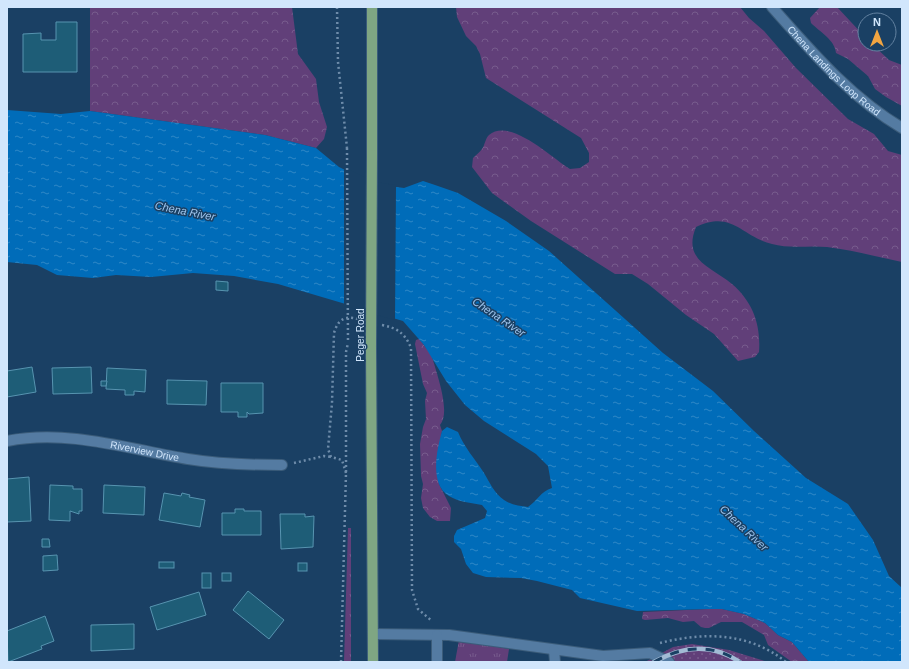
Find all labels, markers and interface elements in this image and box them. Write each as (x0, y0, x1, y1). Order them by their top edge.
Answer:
north arrow (857, 12, 897, 52)
text: N (873, 16, 881, 28)
street label: Chena Landings Loop Road (785, 24, 882, 118)
water label: Chena River (154, 199, 217, 223)
water label: Chena River (470, 295, 529, 340)
street label: Peger Road (355, 308, 366, 362)
street label: Riverview Drive (109, 439, 180, 463)
water label: Chena River (718, 503, 771, 554)

